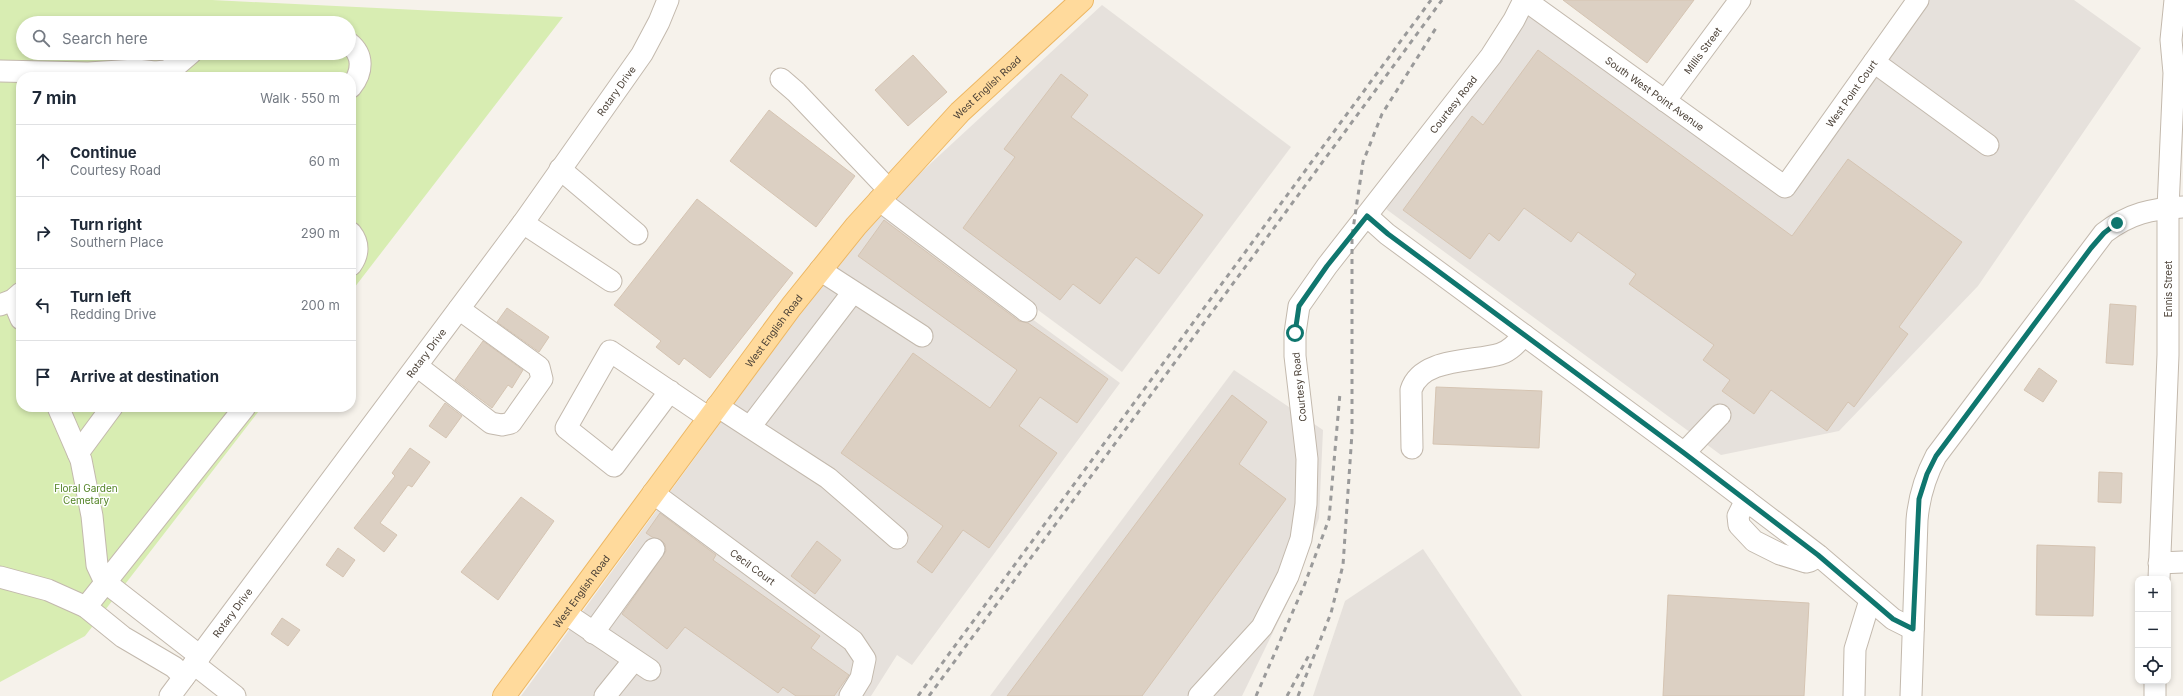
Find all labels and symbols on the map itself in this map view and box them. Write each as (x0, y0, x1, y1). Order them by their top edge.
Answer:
street label: Millis Street (1681, 24, 1724, 76)
street label: West English Road (951, 53, 1023, 122)
street label: South West Point Avenue (1603, 54, 1707, 133)
street label: West Point Court (1823, 57, 1880, 129)
street label: Rotary Drive (594, 63, 638, 118)
street label: Courtesy Road (1427, 73, 1479, 136)
route end (2108, 214, 2126, 232)
street label: Ennis Street (2162, 260, 2174, 317)
street label: West English Road (743, 292, 805, 370)
route start (1286, 324, 1304, 342)
street label: Rotary Drive (404, 326, 448, 380)
street label: Courtesy Road (1289, 352, 1309, 422)
park label: Floral Garden Cemetary (54, 482, 118, 506)
street label: Cecil Court (728, 546, 778, 588)
street label: West English Road (550, 553, 612, 630)
street label: Rotary Drive (210, 586, 255, 640)

